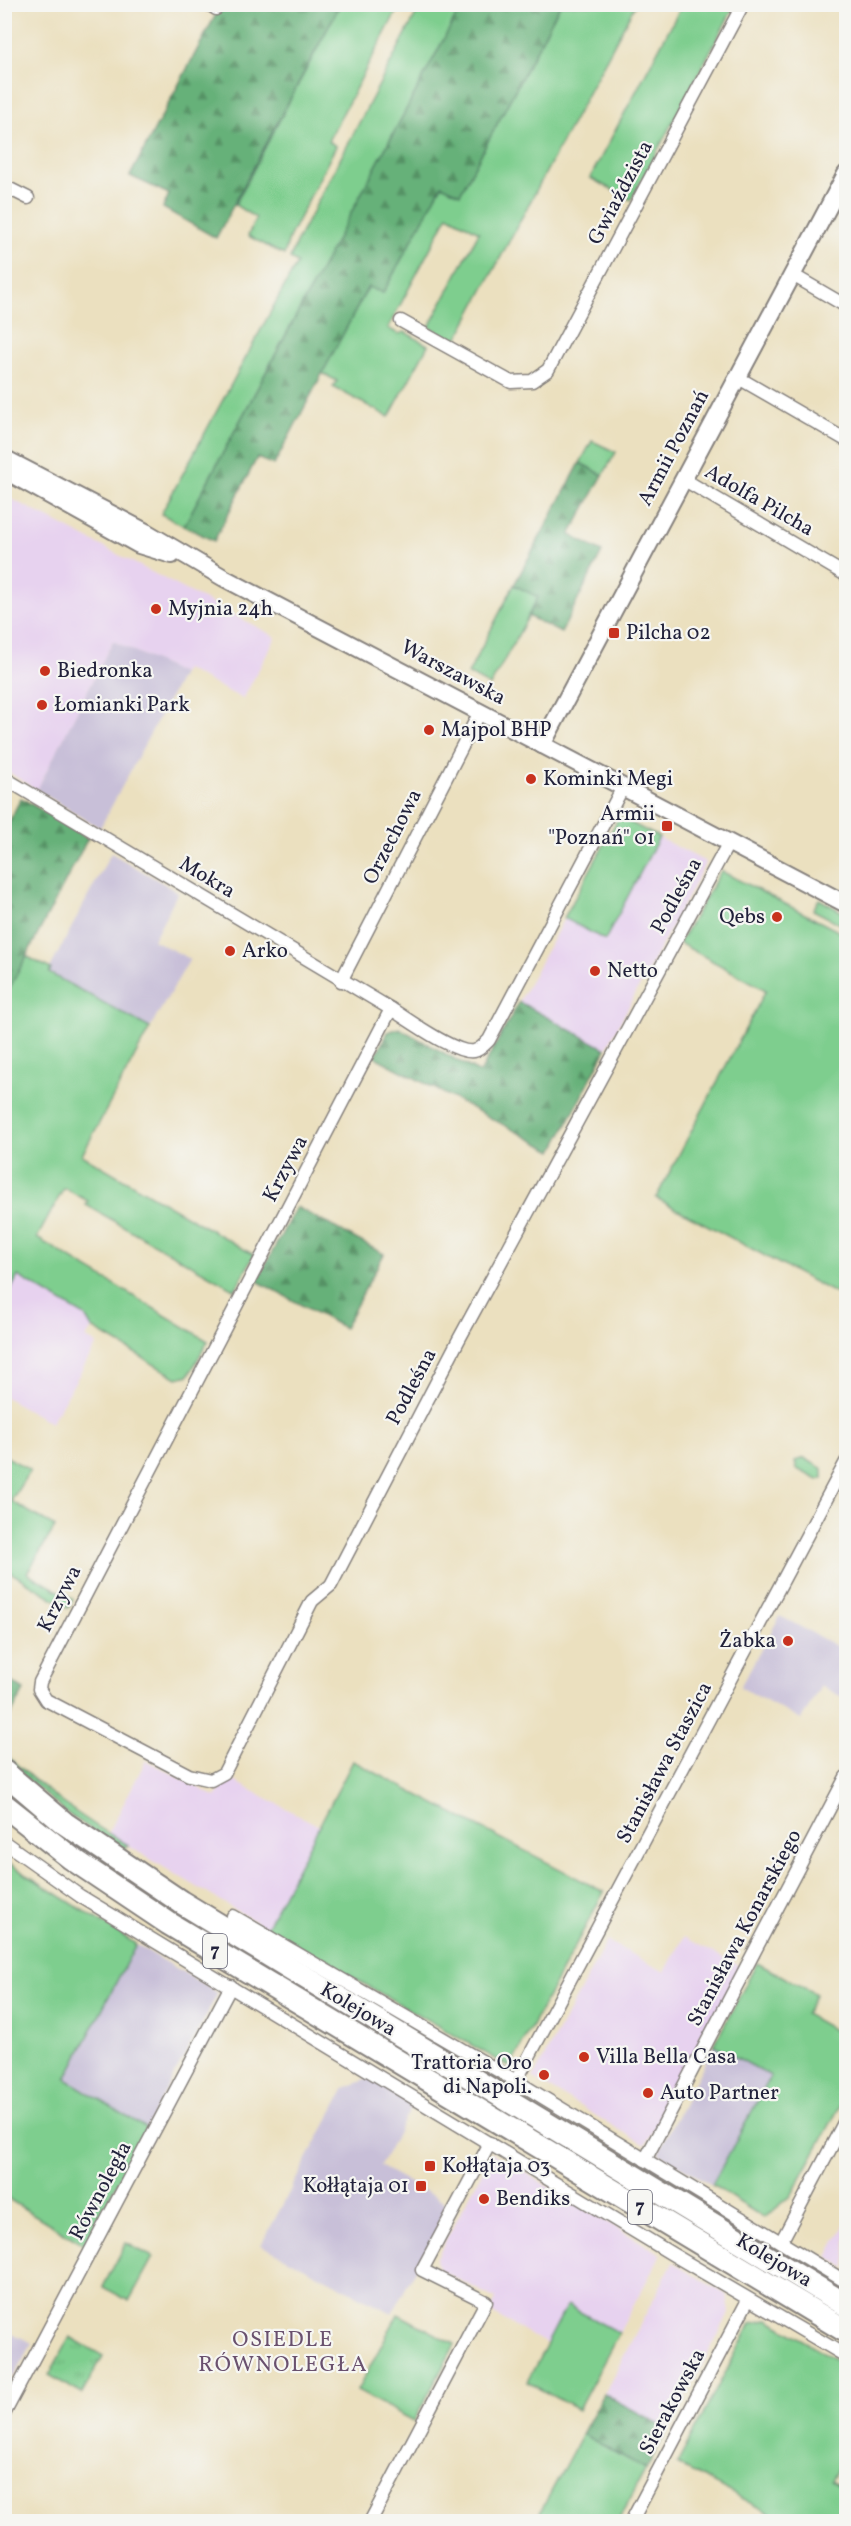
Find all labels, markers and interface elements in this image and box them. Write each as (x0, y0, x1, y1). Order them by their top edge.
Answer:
street label: Gwiaździsta (581, 136, 661, 250)
street label: Armii Poznań (631, 385, 717, 511)
street label: Adolfa Pilcha (699, 458, 819, 544)
place label: Myjnia 24h (168, 595, 273, 624)
marker: Myjnia 24h (149, 602, 163, 616)
place label: Pilcha 02 (626, 619, 711, 648)
marker: Pilcha 02 (607, 626, 621, 640)
street label: Warszawska (395, 633, 511, 713)
place label: Biedronka (57, 657, 153, 686)
marker: Biedronka (38, 664, 52, 678)
place label: Łomianki Park (54, 691, 190, 720)
marker: Łomianki Park (35, 698, 49, 712)
place label: Majpol BHP (441, 716, 552, 745)
marker: Majpol BHP (422, 723, 436, 737)
place label: Kominki Megi (543, 765, 673, 794)
marker: Kominki Megi (524, 772, 538, 786)
street label: Orzechowa (357, 784, 429, 890)
place label: Armii "Poznań" 01 (548, 800, 655, 853)
marker: Armii "Poznań" 01 (660, 819, 674, 833)
street label: Mokra (173, 850, 241, 906)
street label: Podleśna (644, 853, 710, 939)
place label: Qebs (719, 903, 765, 932)
marker: Qebs (770, 910, 784, 924)
place label: Arko (242, 937, 288, 966)
marker: Arko (223, 944, 237, 958)
place label: Netto (607, 957, 658, 986)
marker: Netto (588, 964, 602, 978)
street label: Krzywa (256, 1131, 316, 1207)
street label: Podleśna (380, 1344, 444, 1430)
street label: Krzywa (31, 1561, 89, 1637)
place label: Żabka (719, 1627, 776, 1656)
marker: Żabka (781, 1634, 795, 1648)
street label: Stanisława Staszica (610, 1677, 720, 1849)
street label: Stanisława Konarskiego (681, 1824, 809, 2032)
road number: 7 (203, 1934, 227, 1968)
street label: Kolejowa (314, 1976, 402, 2044)
place label: Villa Bella Casa (596, 2043, 737, 2072)
place label: Trattoria Oro di Napoli. (411, 2049, 532, 2102)
marker: Villa Bella Casa (577, 2050, 591, 2064)
marker: Trattoria Oro di Napoli. (537, 2068, 551, 2082)
place label: Auto Partner (660, 2079, 779, 2108)
marker: Auto Partner (641, 2086, 655, 2100)
street label: Równoległa (63, 2136, 139, 2246)
place label: Kołłątaja 03 (442, 2152, 550, 2181)
marker: Kołłątaja 03 (423, 2159, 437, 2173)
place label: Kołłątaja 01 (303, 2172, 409, 2201)
marker: Kołłątaja 01 (414, 2179, 428, 2193)
place label: Bendiks (496, 2185, 570, 2214)
road number: 7 (628, 2190, 652, 2224)
marker: Bendiks (477, 2192, 491, 2206)
street label: Kolejowa (730, 2227, 818, 2295)
district label: OSIEDLE RÓWNOLEGŁA (198, 2325, 368, 2381)
street label: Sierakowska (633, 2344, 713, 2460)

